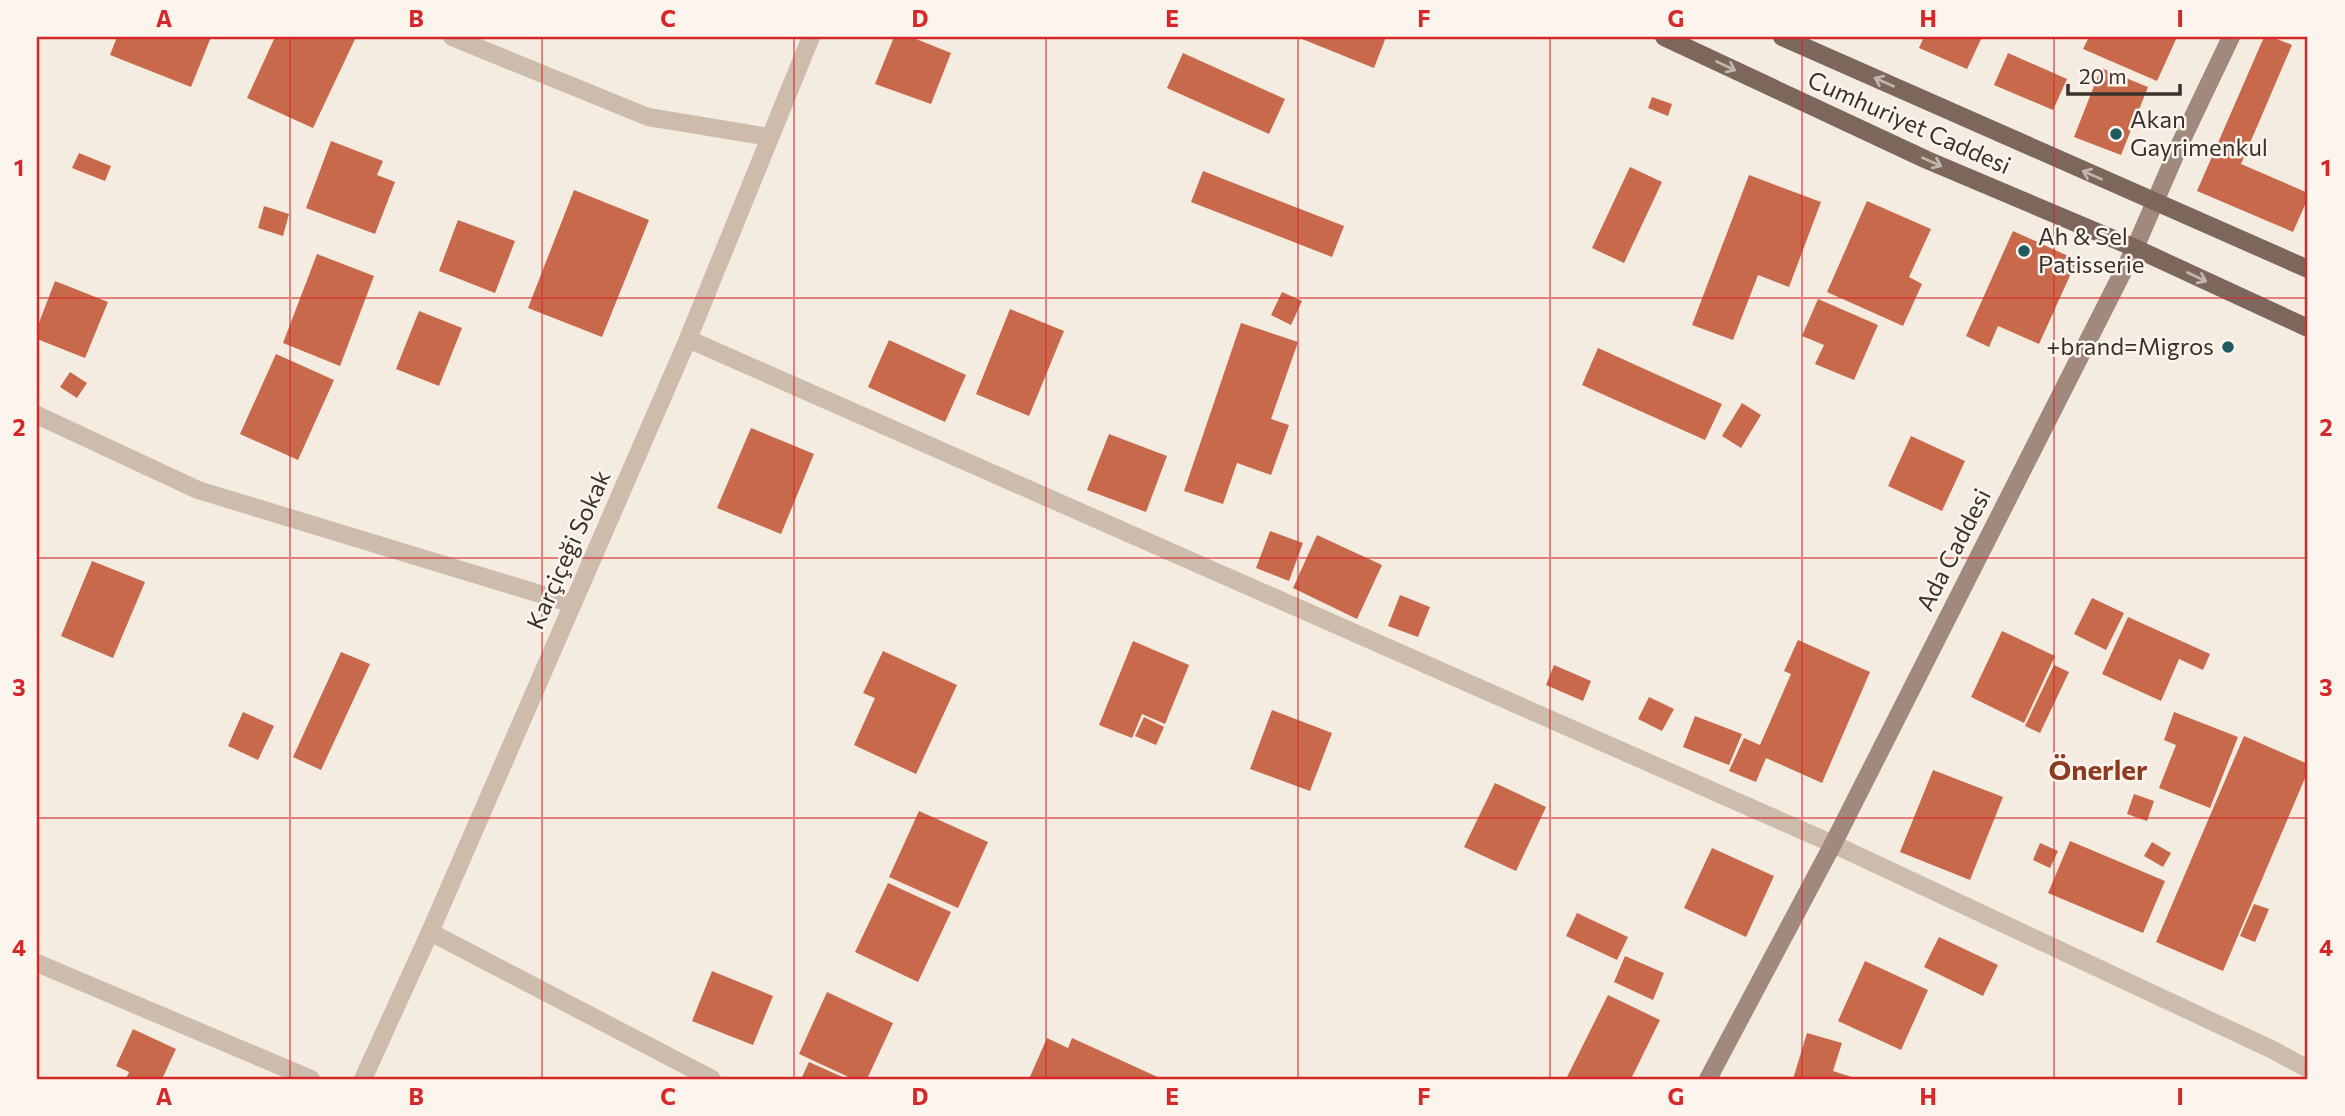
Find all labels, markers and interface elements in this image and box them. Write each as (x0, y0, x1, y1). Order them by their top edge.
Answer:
text: A (156, 4, 173, 32)
text: B (408, 4, 424, 32)
text: C (660, 4, 676, 32)
text: D (912, 4, 929, 32)
text: E (1165, 4, 1179, 32)
text: F (1417, 4, 1431, 32)
text: G (1668, 4, 1684, 32)
text: H (1919, 4, 1937, 32)
text: I (2176, 4, 2184, 32)
scale bar (2068, 52, 2180, 96)
one-way arrow (1715, 60, 1736, 73)
text: 20 m (2079, 63, 2127, 88)
street label: Cumhuriyet Caddesi (1804, 64, 2016, 179)
one-way arrow (1874, 75, 1896, 88)
place label: Akan Gayrimenkul (2130, 104, 2268, 161)
marker: Akan Gayrimenkul (2108, 126, 2124, 142)
text: 1 (14, 153, 24, 181)
text: 1 (2321, 153, 2331, 181)
one-way arrow (1921, 156, 1942, 169)
one-way arrow (2082, 168, 2104, 181)
place label: Ah & Sel Patisserie (2038, 221, 2145, 278)
marker: Ah & Sel Patisserie (2016, 243, 2032, 259)
one-way arrow (2186, 271, 2207, 284)
place label: +brand=Migros (2046, 331, 2214, 360)
marker: +brand=Migros (2220, 339, 2236, 355)
text: 2 (12, 413, 26, 441)
text: 2 (2319, 413, 2333, 441)
street label: Karçiçeği Sokak (520, 465, 616, 633)
street label: Ada Caddesi (1909, 483, 1996, 615)
text: 3 (12, 673, 26, 701)
text: 3 (2319, 673, 2333, 701)
district label: Önerler (2048, 752, 2148, 786)
text: 4 (12, 933, 26, 961)
text: 4 (2319, 933, 2333, 961)
text: A (156, 1082, 173, 1110)
text: B (408, 1082, 424, 1110)
text: C (660, 1082, 676, 1110)
text: D (912, 1082, 929, 1110)
text: E (1165, 1082, 1179, 1110)
text: F (1417, 1082, 1431, 1110)
text: G (1668, 1082, 1684, 1110)
text: H (1919, 1082, 1937, 1110)
text: I (2176, 1082, 2184, 1110)

